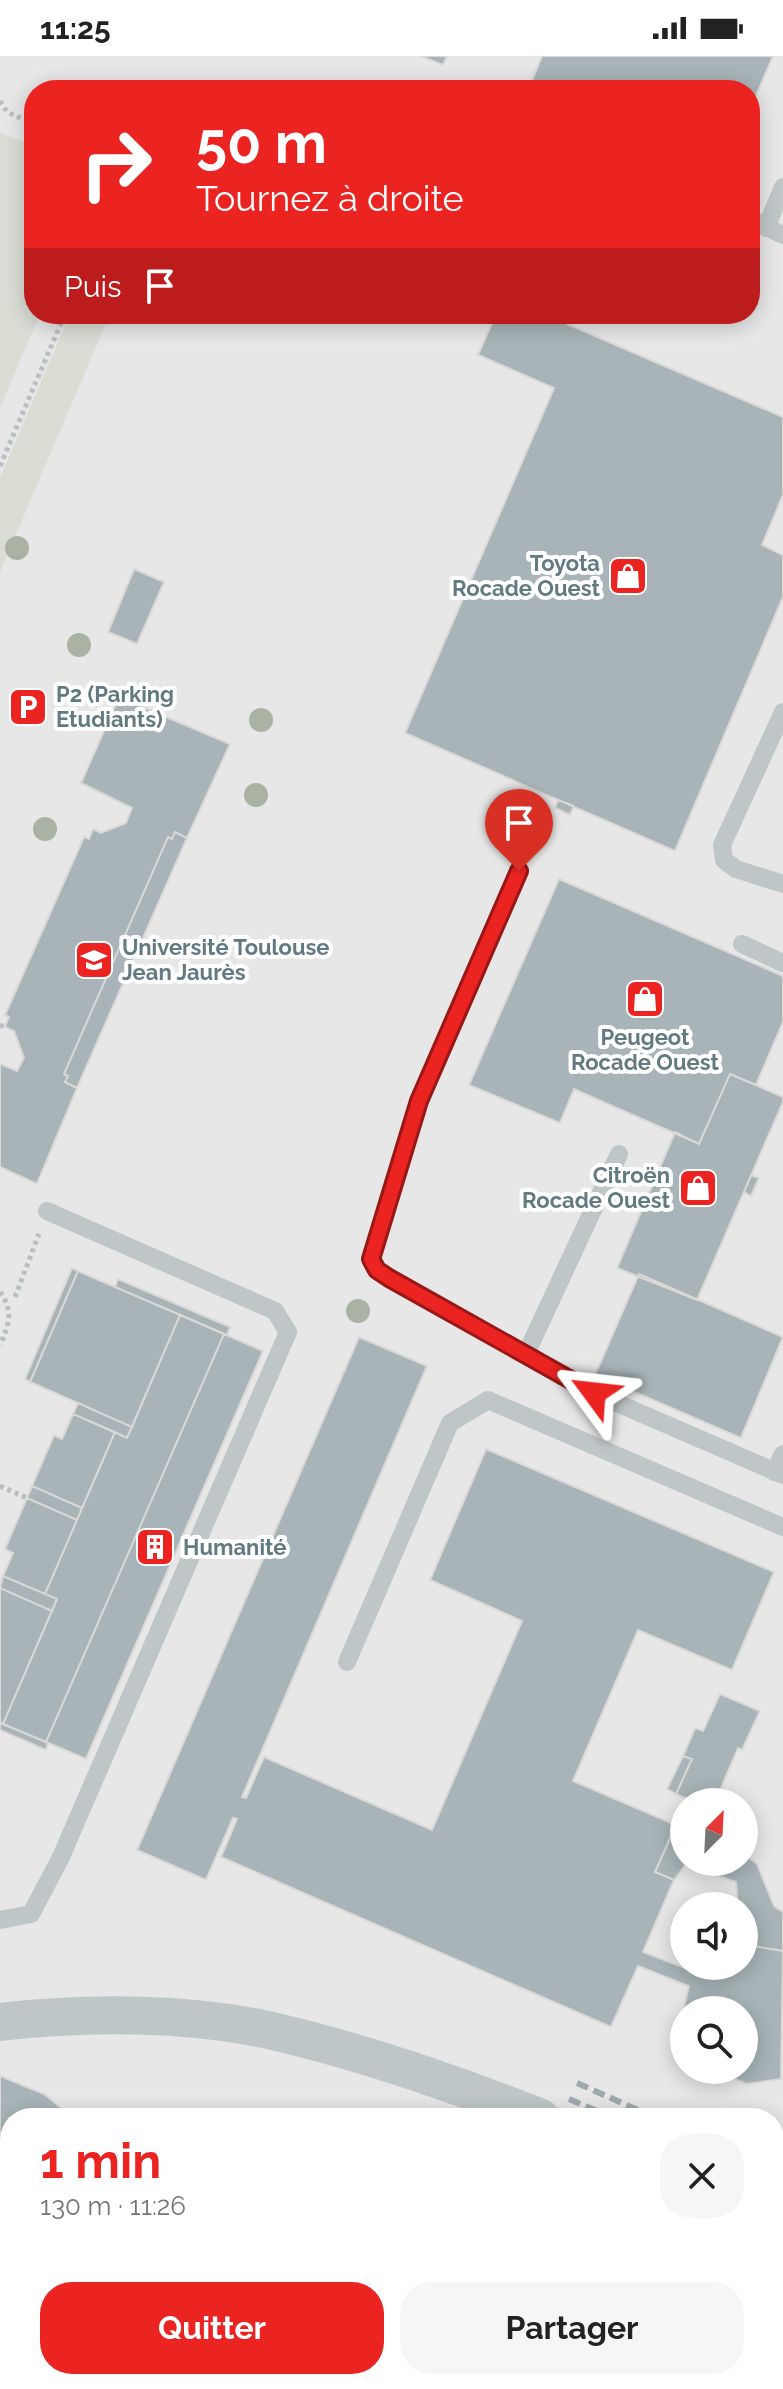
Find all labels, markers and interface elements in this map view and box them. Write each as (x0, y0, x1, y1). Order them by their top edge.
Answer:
text: 11:25 (40, 11, 111, 46)
text: 50 m (196, 110, 327, 176)
icon: right (64, 112, 168, 216)
text: Tournez à droite (196, 177, 464, 219)
icon: arrive (138, 264, 182, 308)
text: Puis (64, 269, 122, 304)
place label: Toyota Rocade Ouest (452, 550, 601, 601)
shop icon: Toyota Rocade Ouest (607, 555, 649, 597)
place label: P2 (Parking Etudiants) (56, 681, 174, 732)
parking icon: P2 (Parking Etudiants) (7, 686, 49, 728)
pin (485, 789, 553, 871)
icon: arrive (497, 801, 541, 845)
place label: Université Toulouse Jean Jaurès (122, 934, 330, 985)
school or university icon: Université Toulouse Jean Jaurès (73, 939, 115, 981)
shop icon: Peugeot Rocade Ouest (624, 978, 666, 1020)
place label: Peugeot Rocade Ouest (571, 1024, 720, 1075)
place label: Citroën Rocade Ouest (522, 1162, 671, 1213)
shop icon: Citroën Rocade Ouest (677, 1167, 719, 1209)
position arrow (552, 1351, 636, 1435)
building icon: Humanité (134, 1526, 176, 1568)
place label: Humanité (183, 1534, 286, 1560)
north arrow (670, 1788, 758, 1876)
map controls (670, 1788, 758, 2084)
button: sound (670, 1892, 758, 1980)
button: search (670, 1996, 758, 2084)
text: 1 min (40, 2133, 161, 2189)
button: close (660, 2134, 744, 2218)
text: 130 m · 11:26 (40, 2191, 186, 2221)
button: Quitter (40, 2282, 384, 2374)
button: Partager (400, 2282, 744, 2374)

